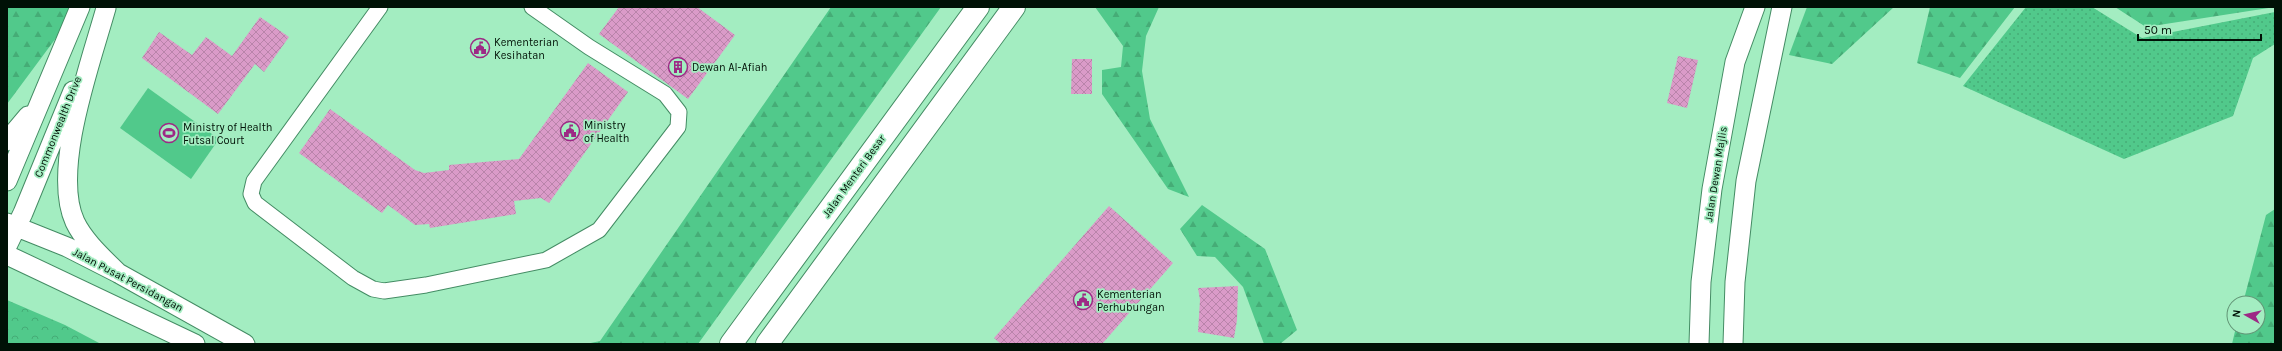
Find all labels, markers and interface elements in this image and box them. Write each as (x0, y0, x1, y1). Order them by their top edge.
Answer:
scale bar (2138, 16, 2261, 42)
text: 50 m (2144, 23, 2172, 37)
place label: Kementerian Kesihatan (494, 36, 559, 62)
public building icon: Kementerian Kesihatan (469, 37, 491, 59)
building icon: Dewan Al-Afiah (667, 56, 689, 78)
place label: Dewan Al-Afiah (692, 61, 767, 74)
street label: Commonwealth Drive (32, 74, 84, 179)
place label: Ministry of Health (584, 119, 629, 145)
public building icon: Ministry of Health (559, 120, 581, 142)
place label: Ministry of Health Futsal Court (183, 121, 272, 147)
sports icon: Ministry of Health Futsal Court (158, 122, 180, 144)
street label: Jalan Dewan Majlis (1702, 125, 1730, 222)
street label: Jalan Menteri Besar (820, 132, 888, 220)
street label: Jalan Pusat Persidangan (71, 245, 185, 315)
place label: Kementerian Perhubungan (1097, 288, 1165, 314)
public building icon: Kementerian Perhubungan (1072, 289, 1094, 311)
north arrow (2226, 295, 2266, 335)
text: N (2230, 309, 2244, 318)

